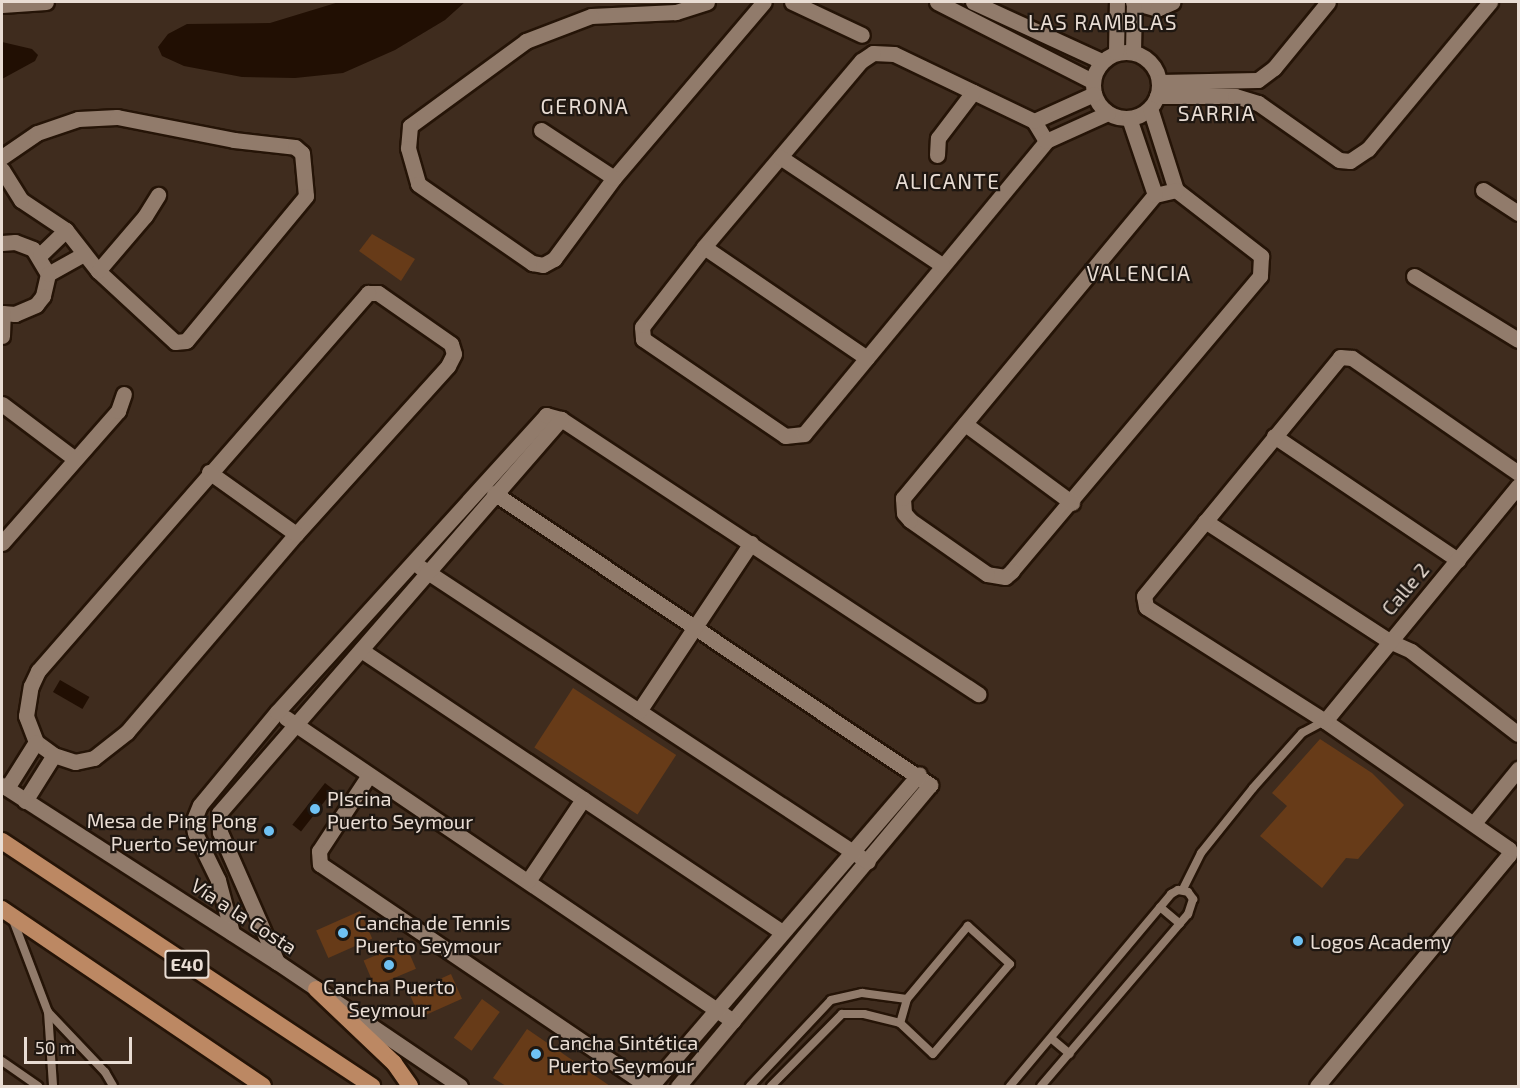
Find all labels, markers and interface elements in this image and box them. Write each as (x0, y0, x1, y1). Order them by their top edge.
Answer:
district label: LAS RAMBLAS (1028, 9, 1178, 35)
district label: GERONA (541, 93, 629, 119)
district label: SARRIA (1178, 100, 1256, 126)
district label: ALICANTE (895, 168, 1001, 194)
district label: VALENCIA (1086, 260, 1192, 286)
street label: Calle 2 (1376, 558, 1434, 620)
place label: PIscina Puerto Seymour (327, 786, 473, 833)
marker: PIscina Puerto Seymour (308, 802, 322, 816)
place label: Mesa de Ping Pong Puerto Seymour (87, 808, 257, 855)
marker: Mesa de Ping Pong Puerto Seymour (262, 824, 276, 838)
street label: Vía a la Costa (187, 873, 301, 959)
place label: Cancha de Tennis Puerto Seymour (355, 910, 511, 957)
marker: Cancha de Tennis Puerto Seymour (336, 926, 350, 940)
place label: Logos Academy (1310, 929, 1452, 953)
marker: Logos Academy (1291, 934, 1305, 948)
road number: E40 (163, 949, 211, 979)
marker: Cancha Puerto Seymour (382, 958, 396, 972)
place label: Cancha Puerto Seymour (323, 975, 455, 1022)
scale bar (27, 1025, 135, 1063)
place label: Cancha Sintética Puerto Seymour (548, 1030, 698, 1077)
text: 50 m (35, 1036, 75, 1058)
marker: Cancha Sintética Puerto Seymour (529, 1047, 543, 1061)

